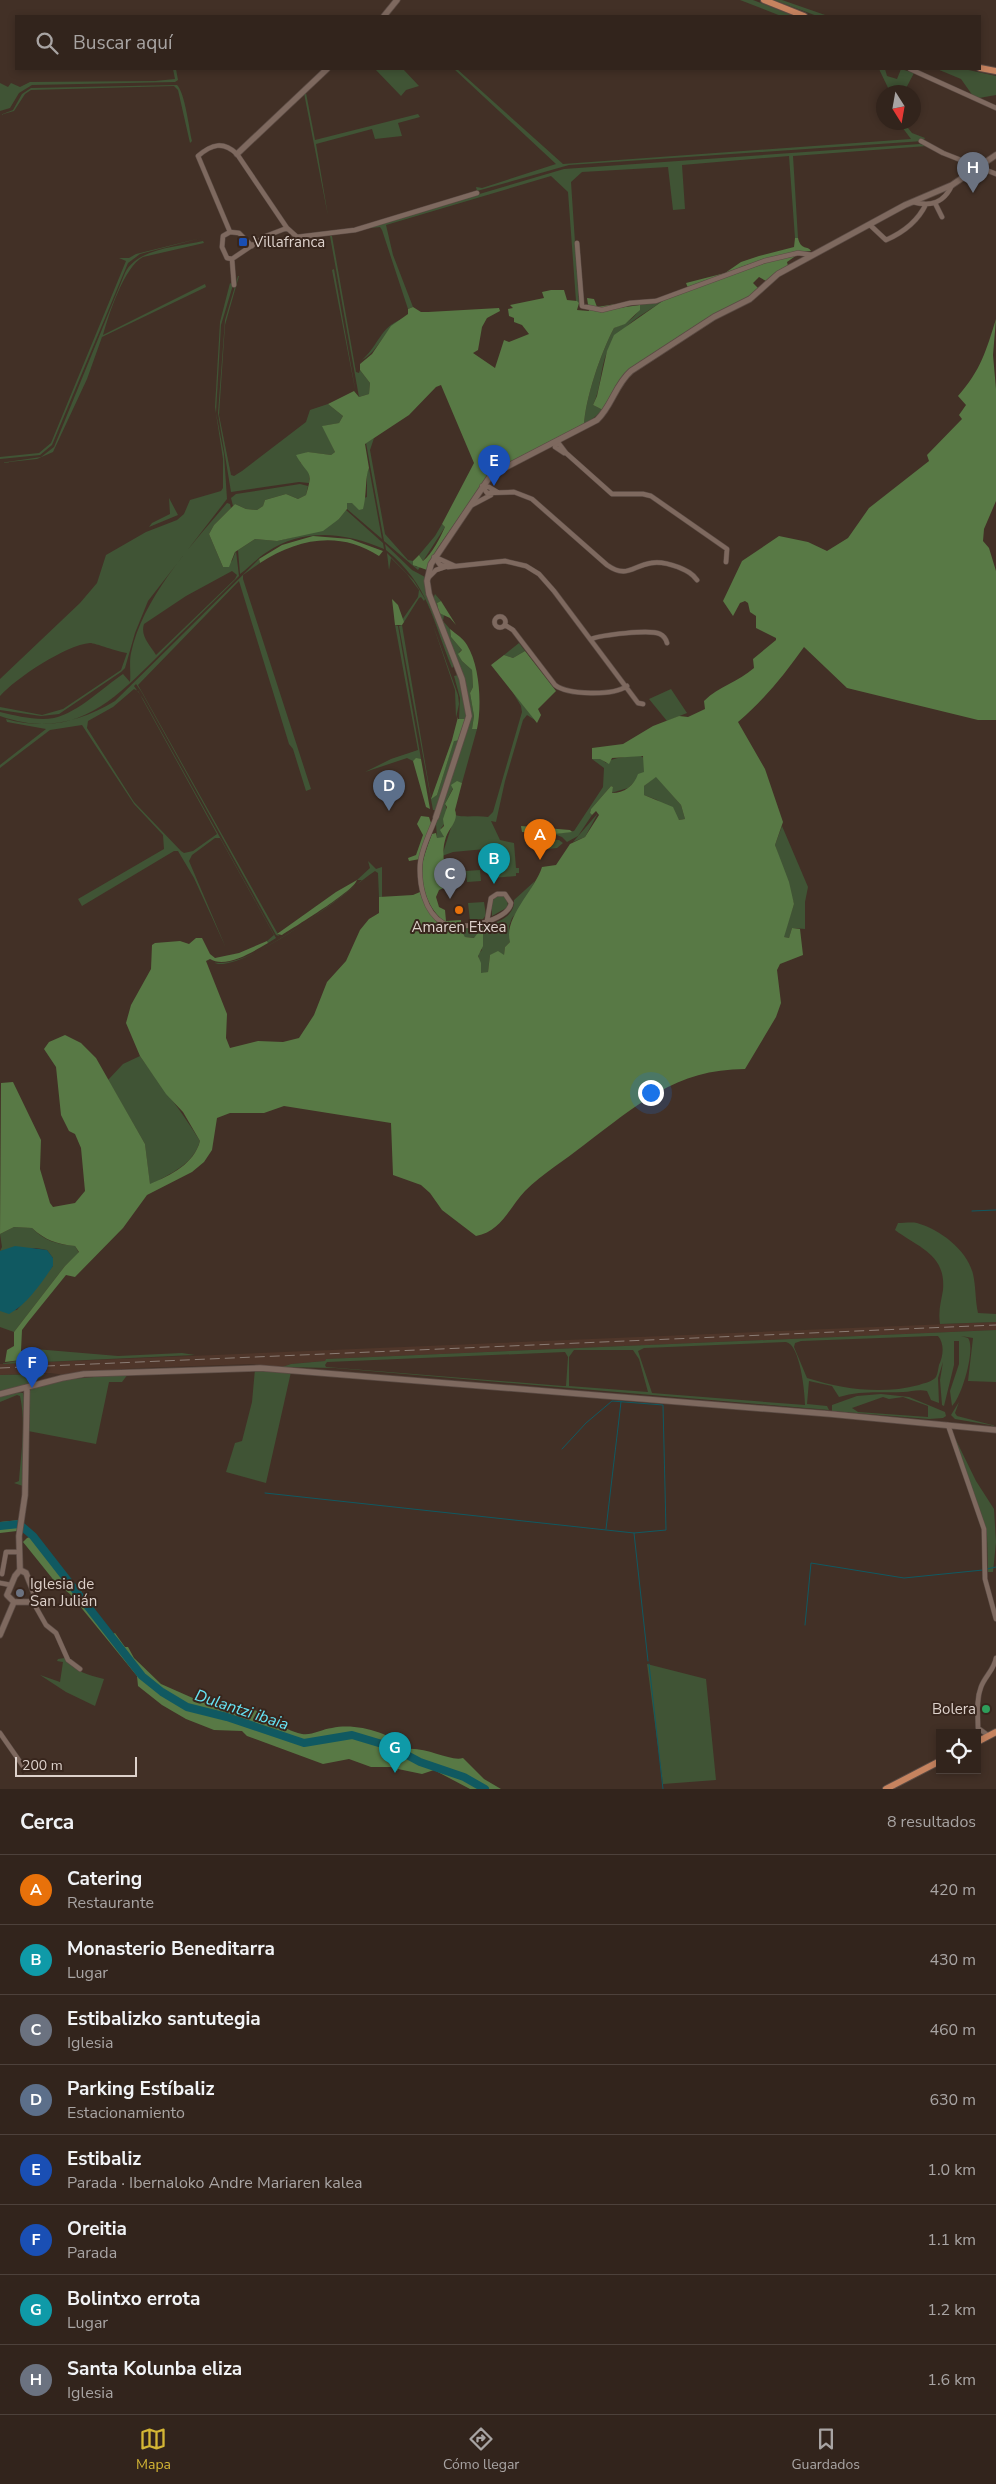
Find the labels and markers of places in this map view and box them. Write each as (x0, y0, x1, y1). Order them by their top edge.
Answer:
pin: H (957, 152, 989, 193)
place label: Villafranca (252, 232, 325, 252)
marker: Villafranca (237, 236, 249, 248)
pin: E (478, 445, 510, 486)
pin: D (373, 770, 405, 811)
pin: A (524, 819, 556, 860)
pin: B (478, 843, 510, 884)
pin: C (434, 858, 466, 899)
marker: Amaren Etxea (453, 904, 465, 916)
place label: Amaren Etxea (411, 917, 507, 937)
pin: F (16, 1347, 48, 1388)
place label: Iglesia de San Julián (30, 1574, 97, 1611)
marker: Iglesia de San Julián (14, 1587, 26, 1599)
place label: Bolera (932, 1699, 976, 1719)
marker: Bolera (980, 1703, 992, 1715)
pin: G (379, 1732, 411, 1773)

